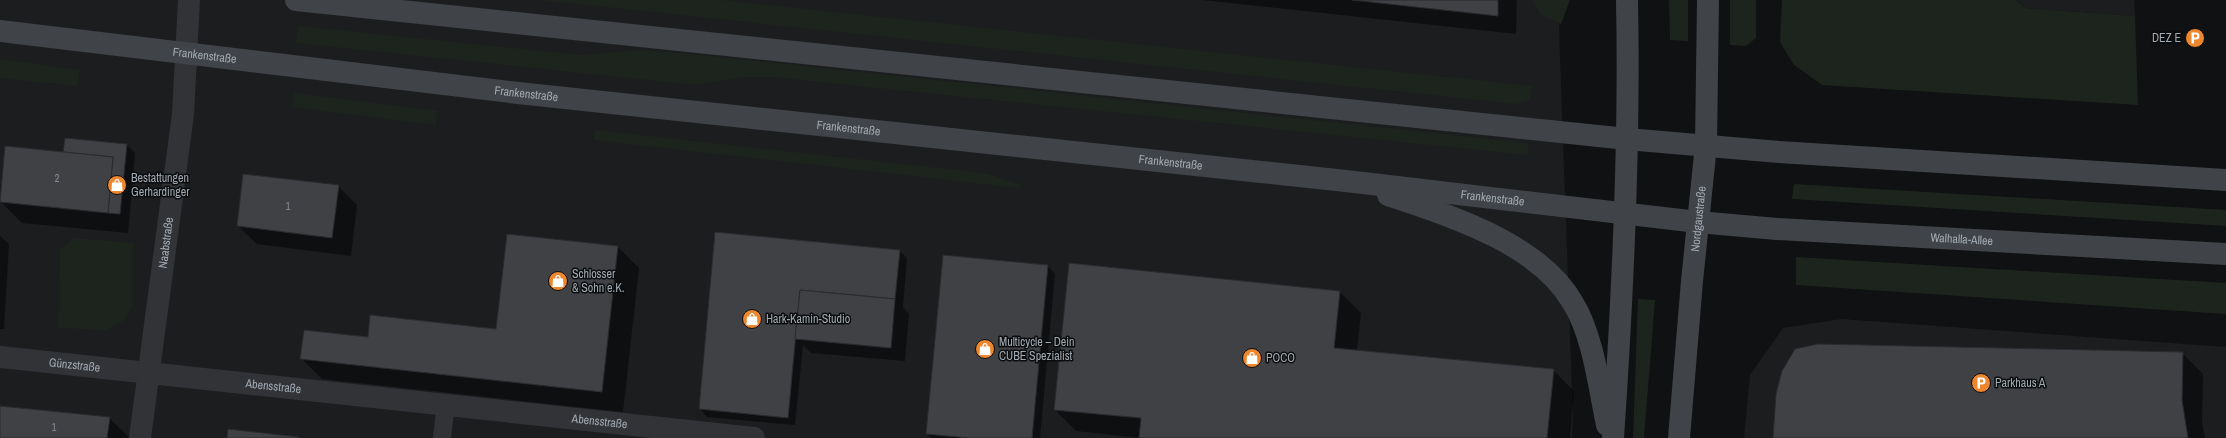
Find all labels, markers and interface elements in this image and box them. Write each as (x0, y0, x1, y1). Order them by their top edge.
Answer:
parking icon: DEZ E (2184, 27, 2206, 49)
place label: DEZ E (2152, 30, 2181, 46)
street label: Frankenstraße (172, 44, 237, 67)
street label: Frankenstraße (493, 82, 559, 105)
street label: Frankenstraße (816, 117, 881, 139)
street label: Frankenstraße (1138, 151, 1203, 174)
place label: Bestattungen Gerhardinger (131, 170, 190, 200)
house number: 2 (55, 172, 60, 185)
shop icon: Bestattungen Gerhardinger (106, 174, 128, 196)
street label: Nordgaustraße (1687, 185, 1710, 252)
street label: Frankenstraße (1460, 186, 1525, 210)
house number: 1 (286, 200, 291, 213)
street label: Naabstraße (155, 216, 177, 269)
street label: Walhalla-Allee (1930, 230, 1993, 249)
place label: Schlosser & Sohn e.K. (572, 266, 625, 296)
shop icon: Schlosser & Sohn e.K. (547, 270, 569, 292)
shop icon: Hark-Kamin-Studio (741, 308, 763, 330)
place label: Hark-Kamin-Studio (766, 311, 850, 327)
place label: Multicycle – Dein CUBE Spezialist (999, 334, 1074, 364)
shop icon: Multicycle – Dein CUBE Spezialist (974, 338, 996, 360)
shop icon: POCO (1241, 347, 1263, 369)
place label: POCO (1266, 350, 1295, 366)
street label: Günzstraße (48, 354, 101, 376)
parking icon: Parkhaus A (1970, 372, 1992, 394)
street label: Abensstraße (244, 375, 302, 397)
place label: Parkhaus A (1995, 375, 2046, 391)
street label: Abensstraße (570, 410, 628, 432)
house number: 1 (52, 421, 57, 434)

